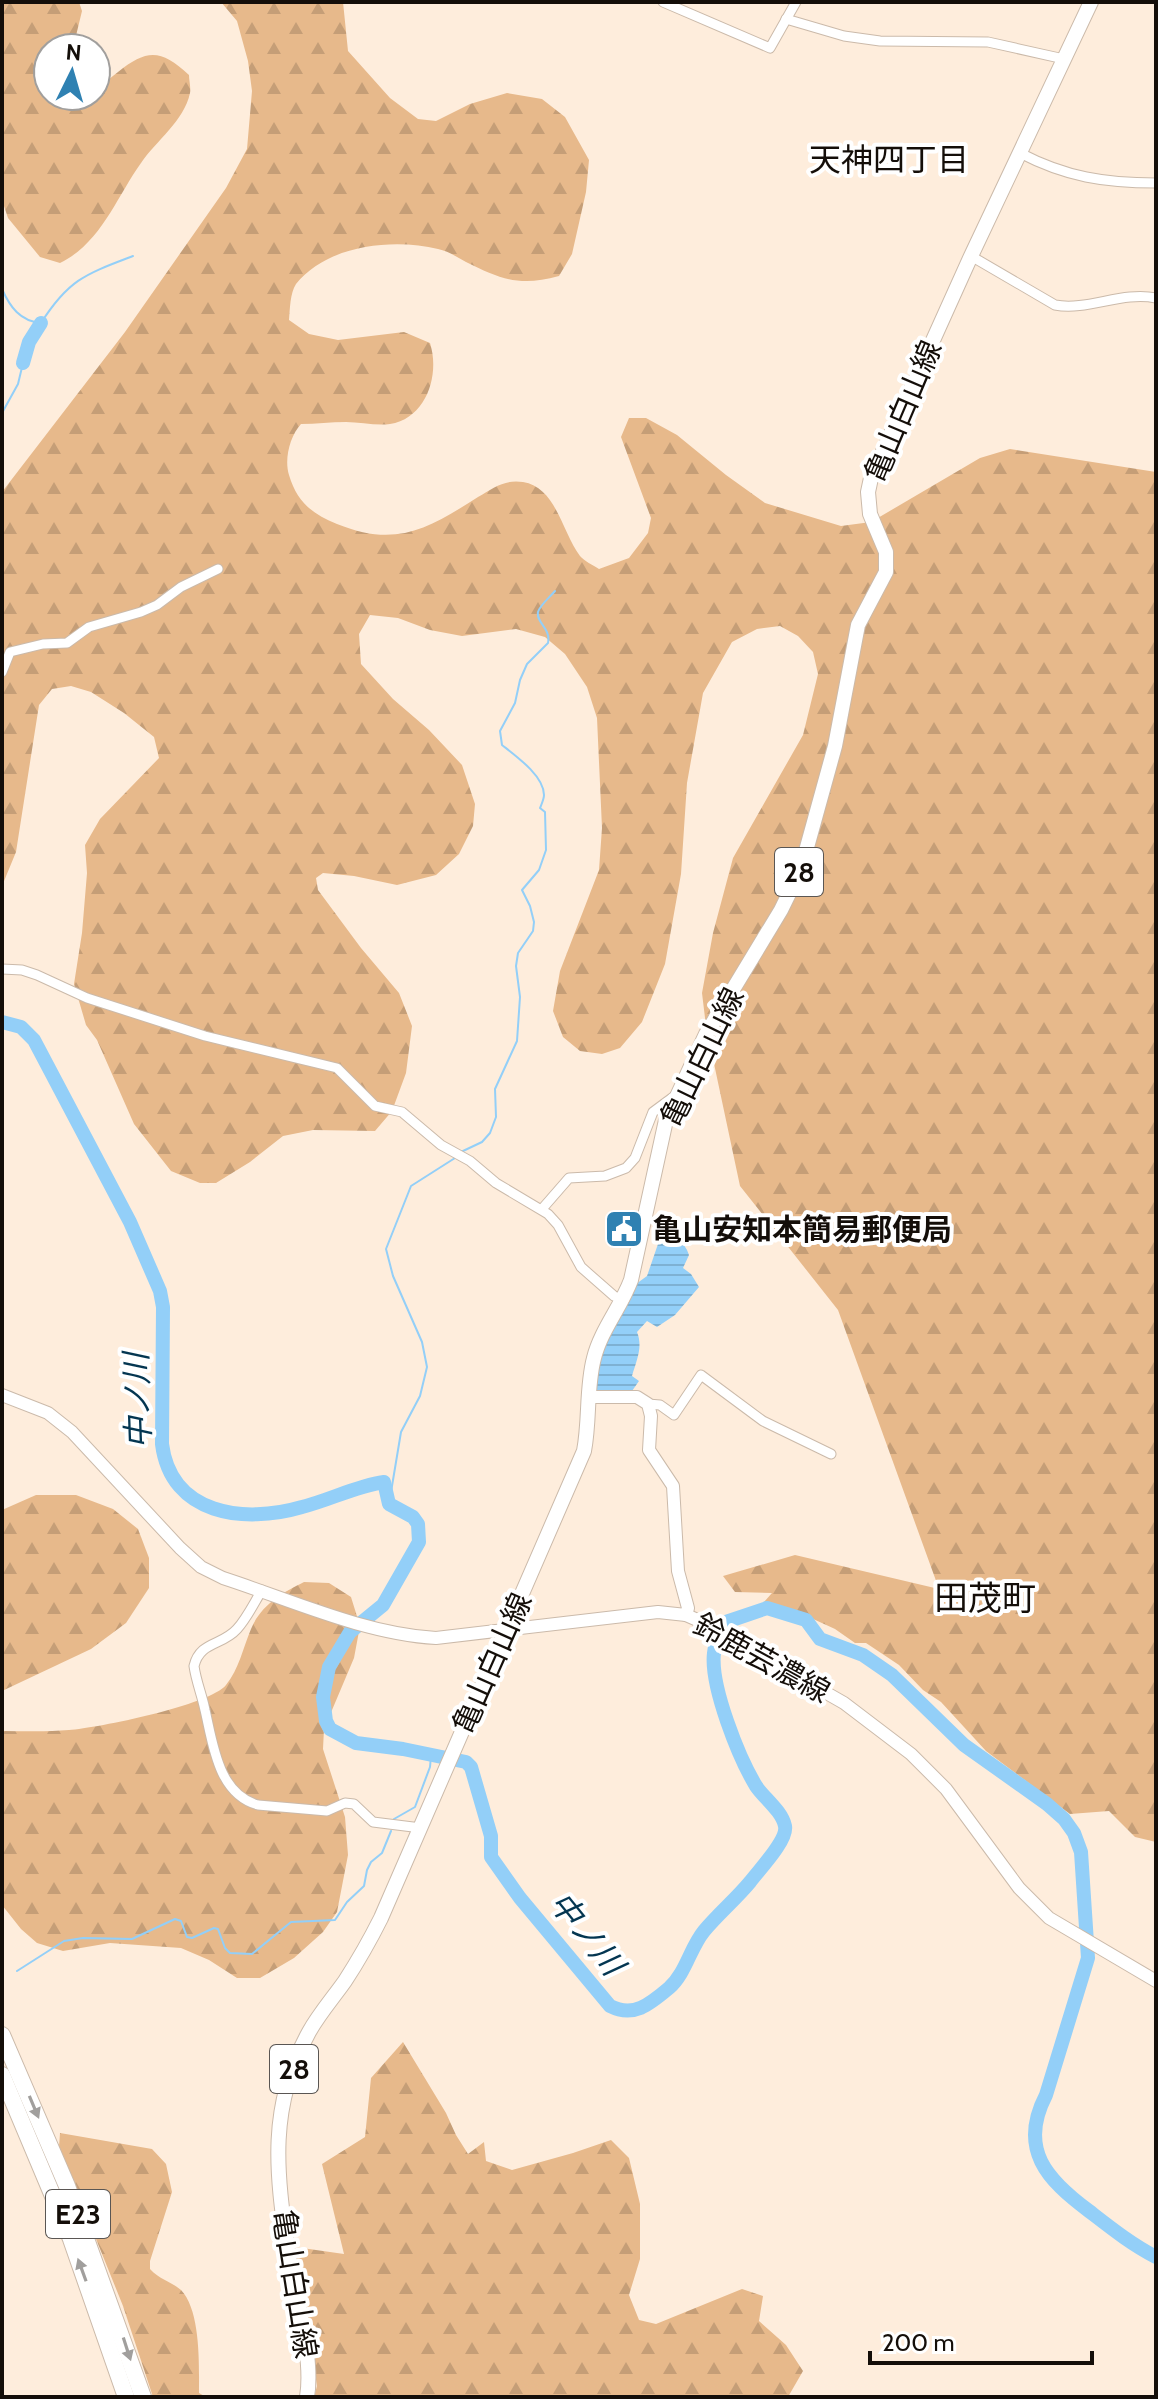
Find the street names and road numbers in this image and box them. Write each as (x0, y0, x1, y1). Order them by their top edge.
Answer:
street label: 亀山白山線 (857, 335, 949, 487)
road number: 28 (775, 848, 823, 896)
street label: 亀山白山線 (652, 981, 752, 1133)
street label: 亀山白山線 (445, 1587, 539, 1739)
street label: 鈴鹿芸濃線 (687, 1605, 837, 1711)
road number: 28 (270, 2045, 318, 2093)
road number: E23 (46, 2190, 110, 2238)
street label: 亀山白山線 (265, 2207, 325, 2361)

